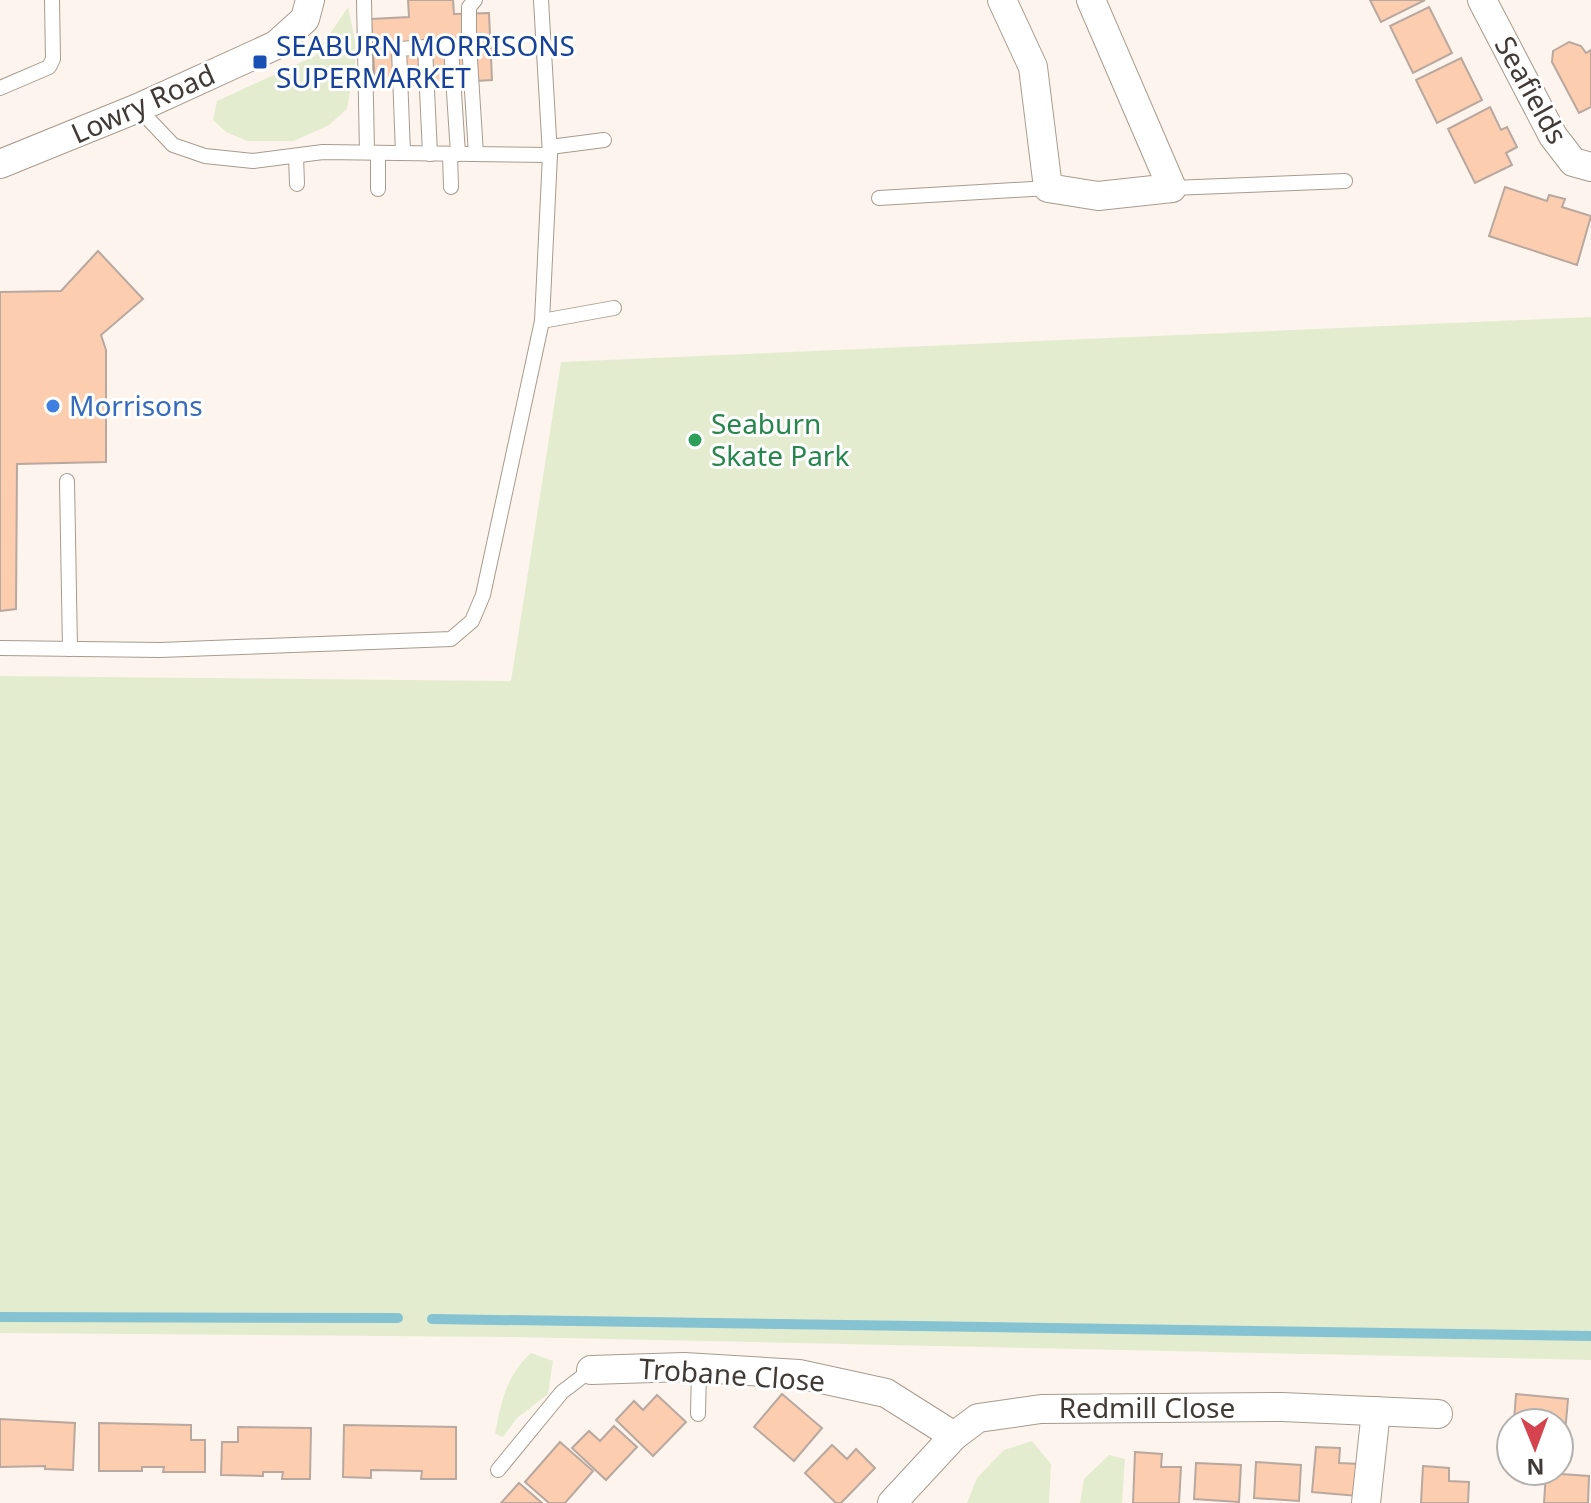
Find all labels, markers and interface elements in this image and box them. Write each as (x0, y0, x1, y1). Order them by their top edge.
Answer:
place label: SEABURN MORRISONS SUPERMARKET (276, 26, 575, 96)
street label: Seafields (1487, 29, 1577, 150)
marker: SEABURN MORRISONS SUPERMARKET (251, 53, 269, 71)
street label: Lowry Road (65, 55, 220, 152)
place label: Morrisons (69, 386, 203, 424)
marker: Morrisons (44, 397, 62, 415)
place label: Seaburn Skate Park (711, 404, 849, 474)
marker: Seaburn Skate Park (686, 431, 704, 449)
street label: Trobane Close (638, 1349, 826, 1399)
street label: Redmill Close (1059, 1388, 1235, 1426)
north arrow (1495, 1407, 1575, 1487)
text: N (1526, 1453, 1545, 1483)

